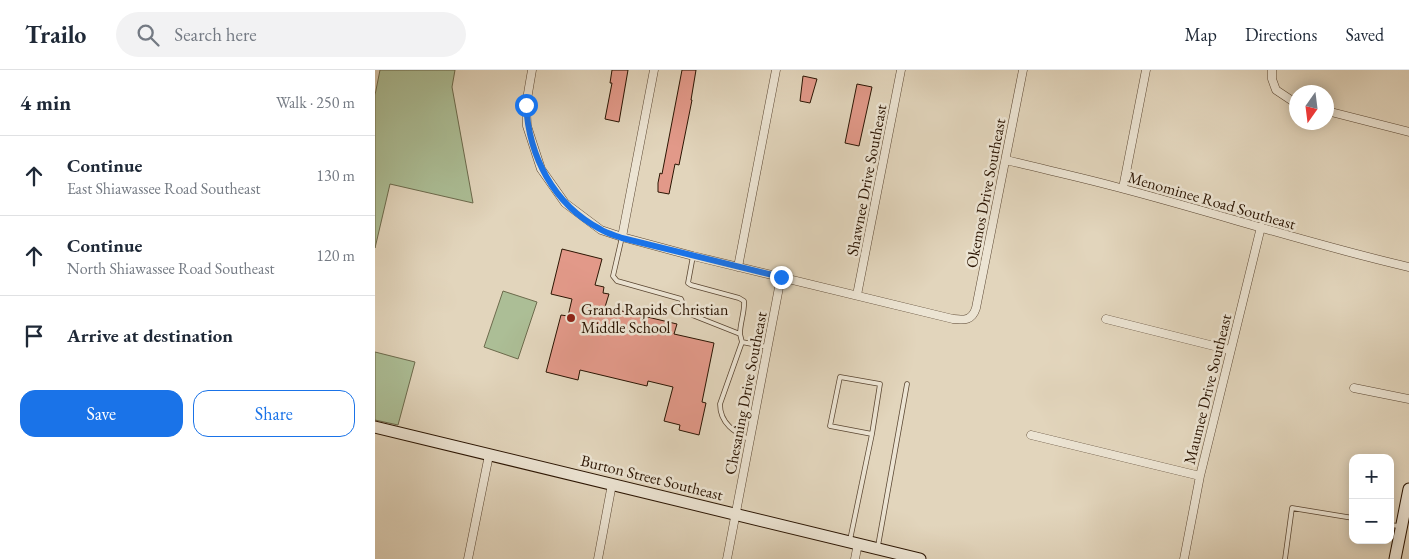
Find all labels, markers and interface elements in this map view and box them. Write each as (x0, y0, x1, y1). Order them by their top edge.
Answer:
search box (116, 12, 466, 57)
text: Trailo (25, 19, 86, 50)
icon: search (134, 21, 162, 49)
text: Search here (174, 22, 257, 47)
text: Map (1185, 23, 1217, 46)
text: Directions (1245, 23, 1317, 46)
text: Saved (1345, 23, 1384, 46)
north arrow (1289, 85, 1334, 130)
text: 4 min (20, 89, 71, 116)
text: Walk · 250 m (276, 92, 355, 113)
route start (515, 94, 538, 117)
street label: Shawnee Drive Southeast (841, 103, 891, 258)
street label: Okemos Drive Southeast (961, 117, 1010, 270)
text: Continue (67, 153, 142, 178)
icon: ahead (20, 162, 48, 190)
text: 130 m (316, 165, 355, 186)
street label: Menominee Road Southeast (1126, 166, 1298, 235)
text: East Shiawassee Road Southeast (67, 178, 261, 199)
text: Continue (67, 233, 142, 258)
icon: ahead (20, 242, 48, 270)
text: 120 m (316, 245, 355, 266)
text: North Shiawassee Road Southeast (67, 258, 275, 279)
route end (770, 266, 793, 289)
place label: Grand Rapids Christian Middle School (581, 299, 729, 338)
street label: Chesaning Drive Southeast (719, 310, 772, 476)
marker: Grand Rapids Christian Middle School (565, 312, 577, 324)
street label: Maumee Drive Southeast (1179, 312, 1236, 466)
icon: arrive (20, 322, 48, 350)
text: Arrive at destination (67, 323, 233, 348)
button: Save (20, 390, 183, 437)
button: Share (193, 390, 355, 437)
street label: Burton Street Southeast (579, 450, 725, 505)
map controls (1349, 454, 1394, 544)
button: + (1349, 454, 1394, 499)
button: − (1349, 499, 1394, 544)

